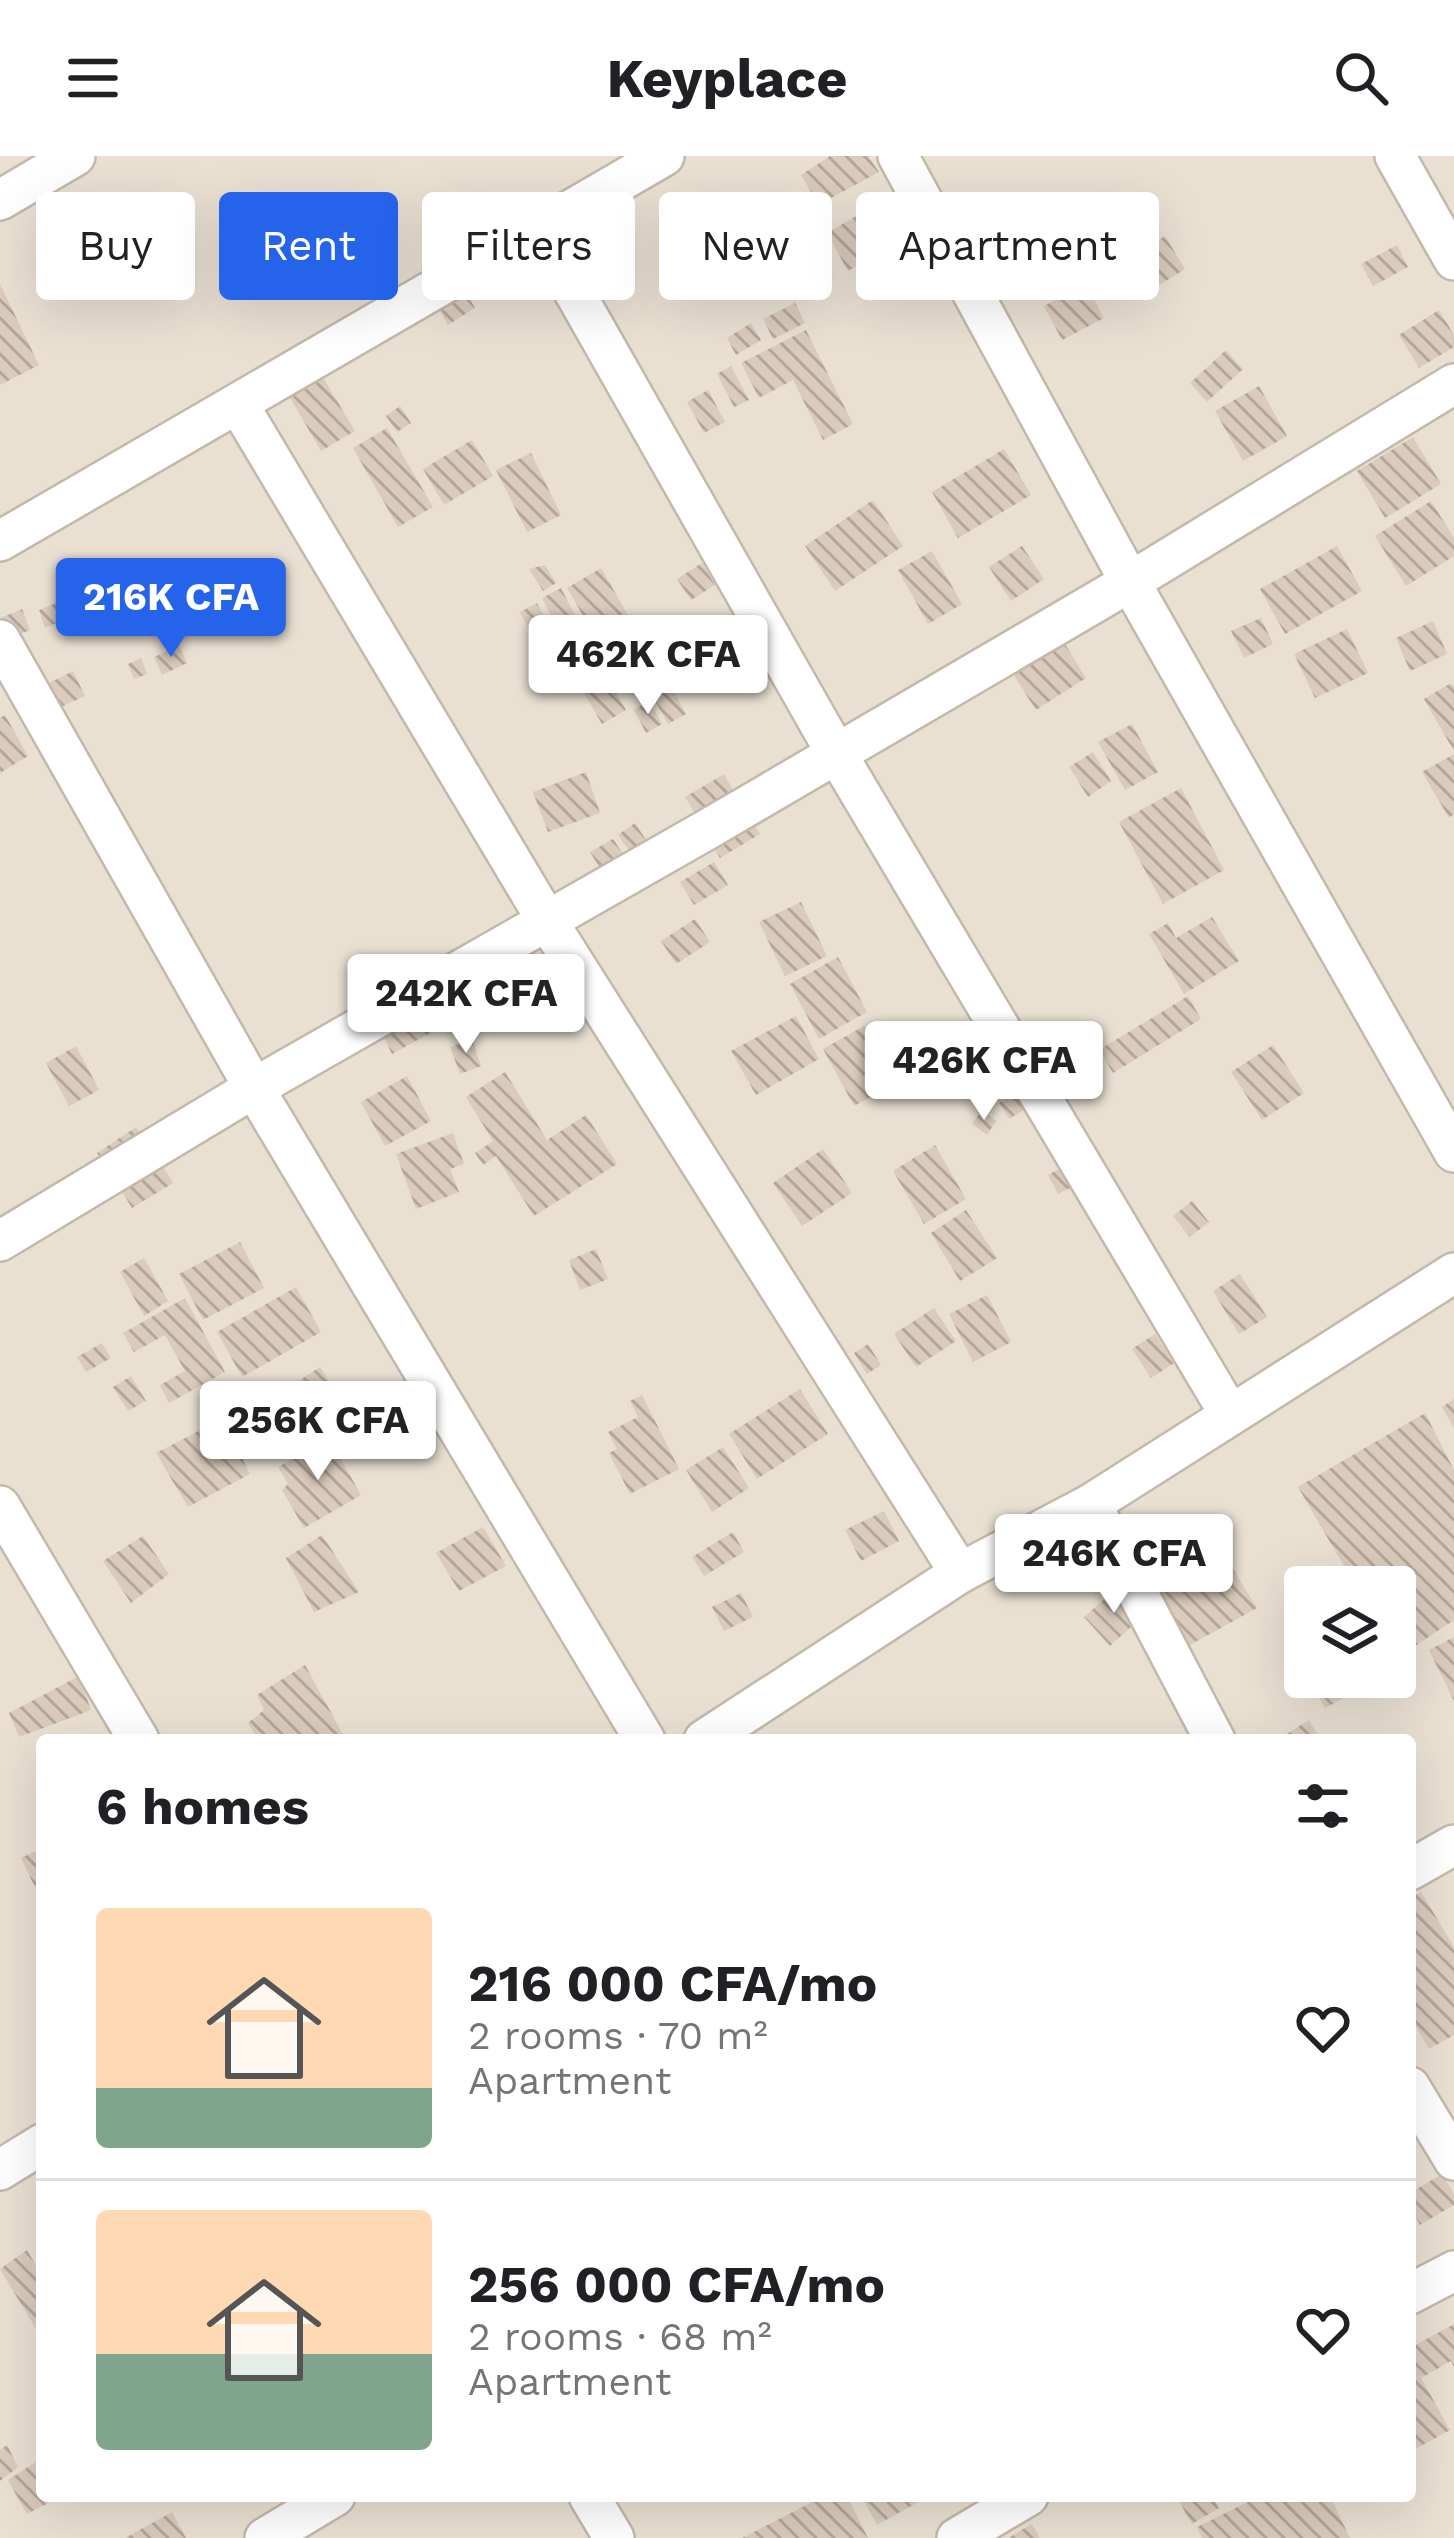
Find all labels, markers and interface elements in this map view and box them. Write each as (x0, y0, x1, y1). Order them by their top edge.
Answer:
icon: menu (60, 45, 126, 111)
icon: search (1328, 45, 1394, 111)
text: Keyplace (607, 47, 847, 110)
chip: Buy (36, 192, 195, 300)
chip: Rent (219, 192, 398, 300)
chip: Filters (422, 192, 635, 300)
chip: New (659, 192, 832, 300)
chip: Apartment (856, 192, 1159, 300)
pin: 216K CFA (47, 558, 295, 660)
text: 216K CFA (83, 574, 259, 619)
pin: 462K CFA (524, 615, 772, 717)
text: 462K CFA (556, 631, 740, 676)
pin: 242K CFA (342, 954, 590, 1056)
text: 242K CFA (374, 970, 558, 1015)
pin: 426K CFA (860, 1021, 1108, 1123)
text: 426K CFA (892, 1037, 1076, 1082)
pin: 256K CFA (194, 1381, 442, 1483)
text: 256K CFA (227, 1397, 409, 1442)
pin: 246K CFA (990, 1514, 1238, 1616)
text: 246K CFA (1022, 1530, 1206, 1575)
map controls (1284, 1566, 1416, 1698)
button: layers (1284, 1566, 1416, 1698)
icon: filters (1290, 1773, 1356, 1839)
text: 6 homes (96, 1777, 309, 1836)
text: 216 000 CFA/mo (468, 1954, 877, 2013)
icon: home (192, 1956, 336, 2100)
icon: heart (1290, 1995, 1356, 2061)
text: 2 rooms · 70 m² (468, 2013, 768, 2058)
text: Apartment (468, 2058, 671, 2103)
text: 256 000 CFA/mo (468, 2255, 885, 2314)
icon: home (192, 2258, 336, 2402)
icon: heart (1290, 2297, 1356, 2363)
text: 2 rooms · 68 m² (468, 2314, 772, 2359)
text: Apartment (468, 2359, 671, 2404)

